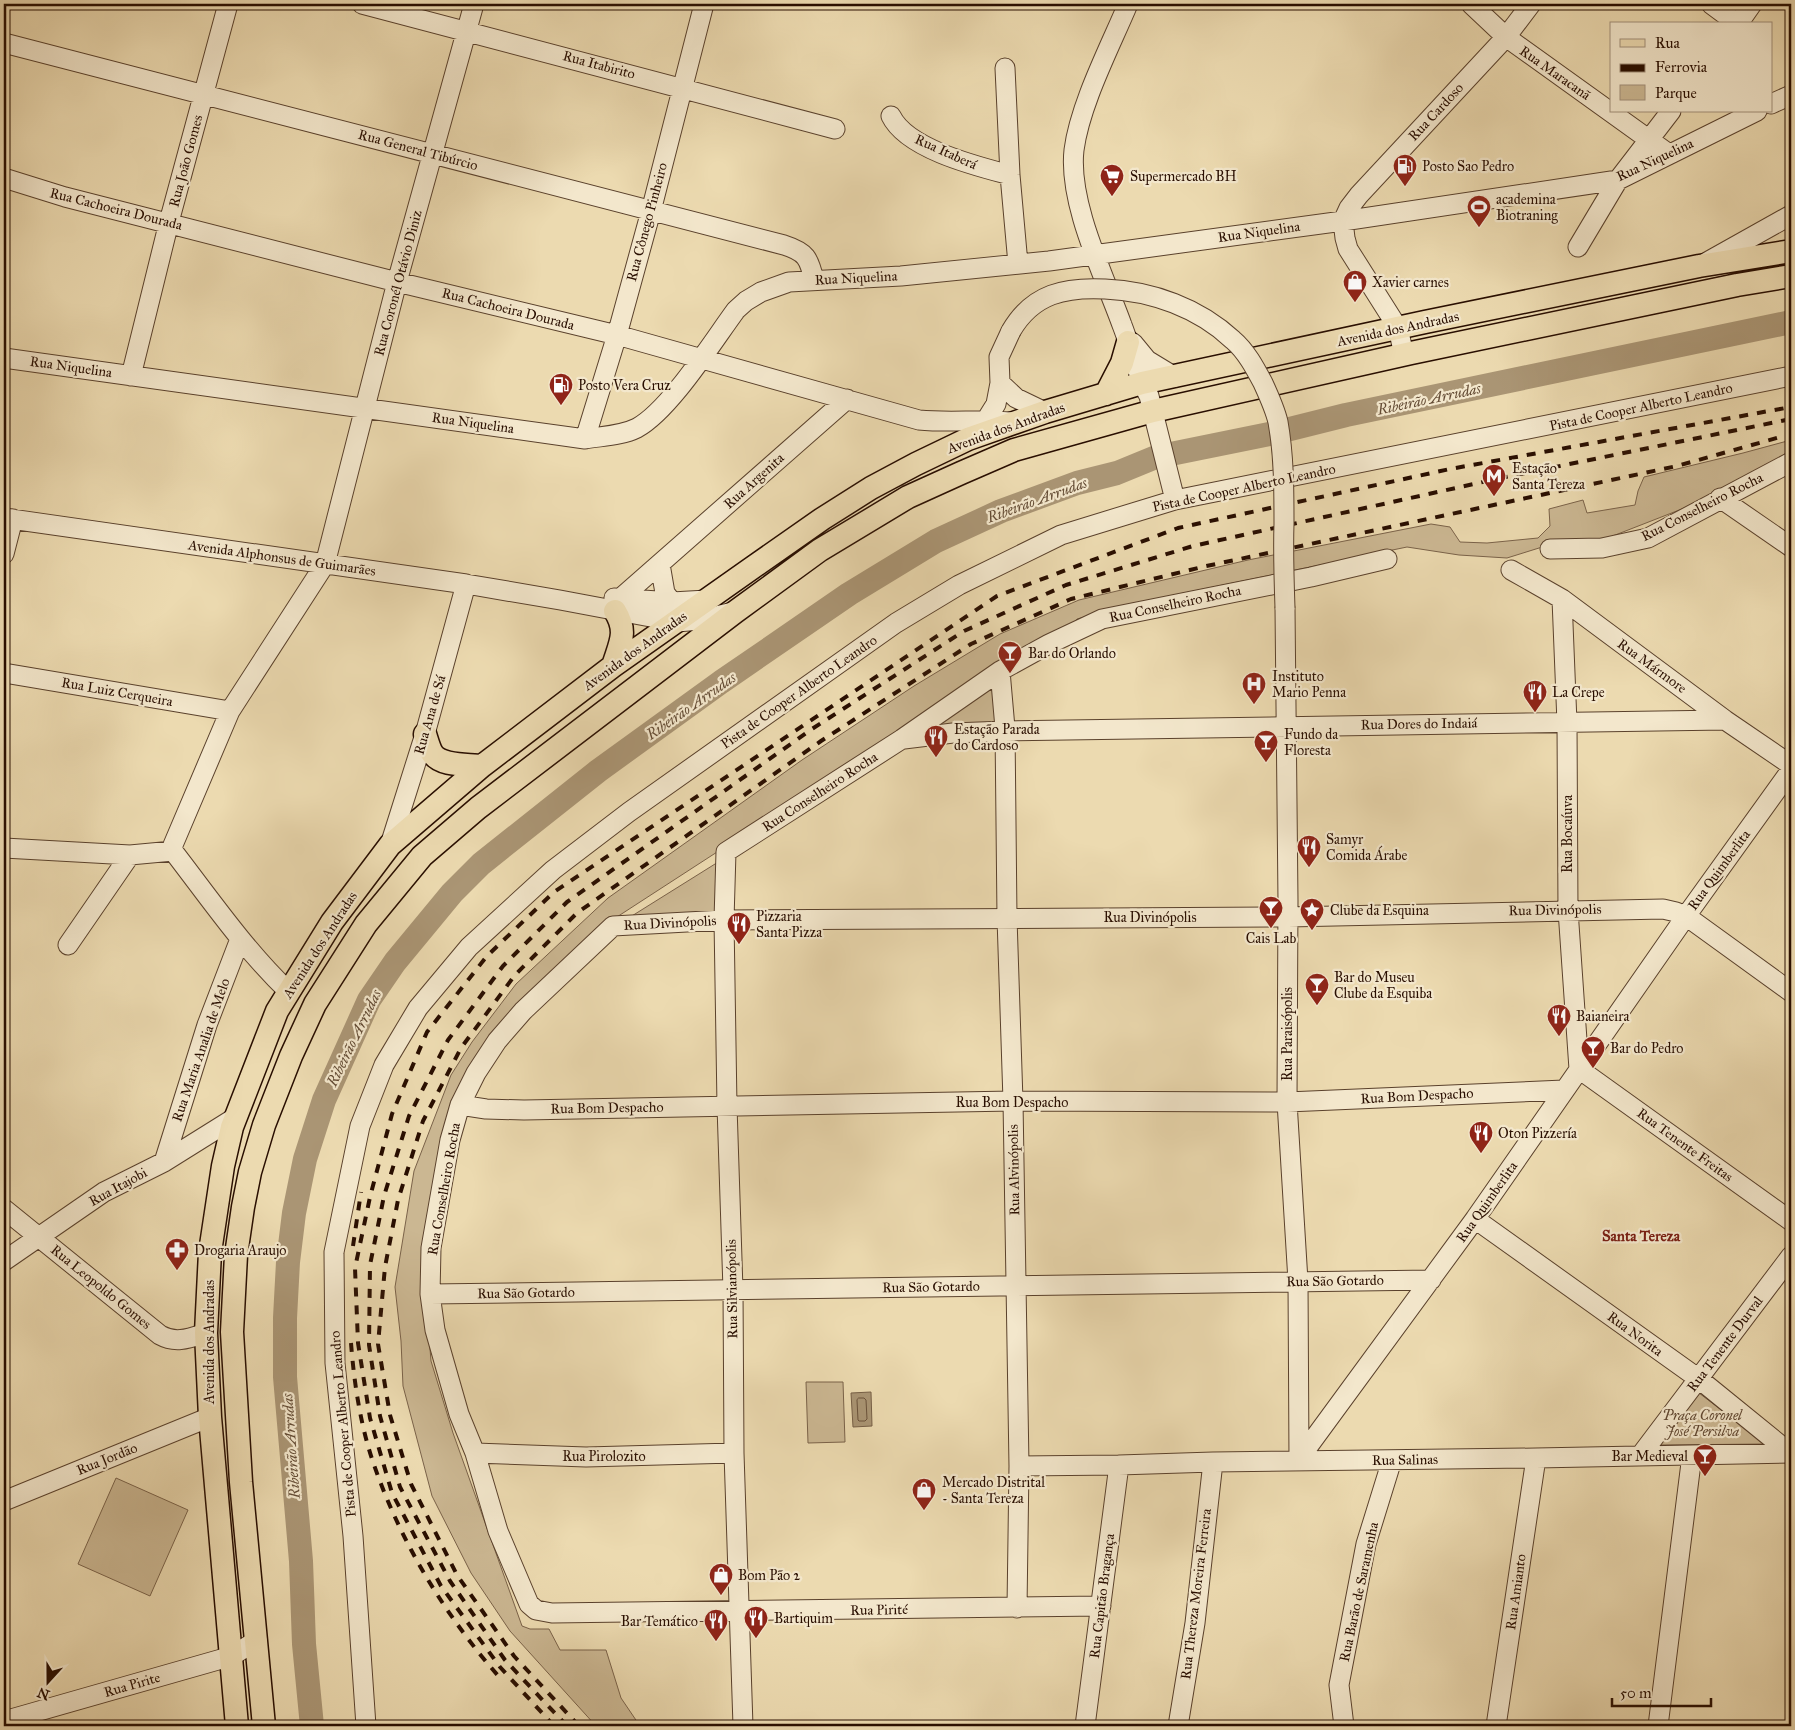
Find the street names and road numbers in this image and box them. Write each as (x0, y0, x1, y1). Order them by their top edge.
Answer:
street label: Rua Maracanã (1516, 42, 1594, 104)
street label: Rua Itabirito (561, 47, 637, 83)
street label: Rua Cardoso (1405, 79, 1467, 145)
street label: Rua João Gomes (166, 113, 207, 209)
street label: Rua General Tibúrcio (356, 126, 480, 174)
street label: Rua Itaberá (912, 131, 980, 173)
street label: Rua Niquelina (1614, 135, 1697, 186)
street label: Rua Cônego Pinheiro (623, 161, 671, 283)
street label: Rua Cachoeira Dourada (48, 184, 184, 234)
street label: Rua Coronél Otávio Diniz (370, 208, 426, 358)
street label: Rua Niquelina (1217, 218, 1301, 247)
street label: Rua Niquelina (814, 267, 898, 290)
street label: Rua Cachoeira Dourada (440, 284, 576, 334)
street label: Avenida dos Andradas (1335, 308, 1460, 350)
street label: Rua Niquelina (29, 353, 113, 382)
street label: Pista de Cooper Alberto Leandro (1548, 379, 1734, 435)
street label: Avenida dos Andradas (944, 399, 1067, 458)
street label: Rua Niquelina (431, 409, 515, 438)
street label: Rua Argenita (720, 449, 788, 513)
street label: Pista de Cooper Alberto Leandro (1151, 460, 1337, 516)
street label: Rua Conselheiro Rocha (1638, 469, 1766, 545)
street label: Avenida Alphonsus de Guimarães (186, 536, 377, 580)
street label: Rua Conselheiro Rocha (1108, 582, 1243, 626)
street label: Avenida dos Andradas (579, 608, 690, 695)
street label: Pista de Cooper Alberto Leandro (718, 631, 880, 753)
street label: Rua Mármore (1614, 635, 1690, 697)
street label: Rua Ana de Sá (411, 673, 449, 757)
street label: Rua Luiz Cerqueira (60, 674, 174, 711)
street label: Rua Dores do Indaiá (1360, 714, 1478, 734)
street label: Rua Conselheiro Rocha (759, 748, 881, 836)
street label: Rua Bocaíuva (1559, 795, 1576, 873)
street label: Rua Quimberlita (1684, 826, 1754, 914)
street label: Avenida dos Andradas (279, 888, 361, 1003)
street label: Rua Divinópolis (1508, 901, 1602, 919)
street label: Rua Divinópolis (1103, 909, 1197, 926)
street label: Rua Divinópolis (623, 912, 717, 934)
street label: Rua Maria Analia de Melo (168, 976, 234, 1124)
street label: Rua Paraisópolis (1279, 987, 1296, 1081)
street label: Rua Bom Despacho (1360, 1085, 1474, 1107)
street label: Rua Bom Despacho (956, 1094, 1068, 1111)
street label: Rua Bom Despacho (550, 1099, 664, 1117)
street label: Rua Tenente Freitas (1634, 1104, 1736, 1186)
street label: Rua Conselheiro Rocha (424, 1121, 464, 1257)
street label: Rua Alvinópolis (1005, 1124, 1023, 1216)
street label: Rua Quimberlita (1453, 1158, 1521, 1246)
street label: Rua Itajobi (86, 1164, 150, 1210)
street label: Rua Silvianópolis (723, 1239, 741, 1339)
street label: Rua Leopoldo Gomes (47, 1241, 155, 1333)
street label: Rua São Gotardo (1286, 1272, 1384, 1290)
street label: Rua São Gotardo (882, 1278, 980, 1296)
street label: Avenida dos Andradas (201, 1280, 218, 1405)
street label: Rua São Gotardo (477, 1284, 575, 1302)
street label: Rua Tenente Durval (1683, 1293, 1767, 1395)
street label: Rua Norita (1604, 1308, 1666, 1360)
street label: Pista de Cooper Alberto Leandro (326, 1330, 360, 1518)
street label: Rua Jordão (74, 1439, 140, 1480)
street label: Rua Pirolozito (562, 1448, 646, 1465)
street label: Rua Salinas (1372, 1451, 1438, 1469)
street label: Rua Thereza Moreira Ferreira (1177, 1508, 1215, 1680)
street label: Rua Barão de Saramenha (1336, 1520, 1382, 1663)
street label: Rua Capitão Bragança (1086, 1533, 1118, 1659)
street label: Rua Amianto (1502, 1553, 1530, 1631)
street label: Rua Pirité (850, 1601, 908, 1619)
street label: Rua Pirite (102, 1669, 162, 1701)

